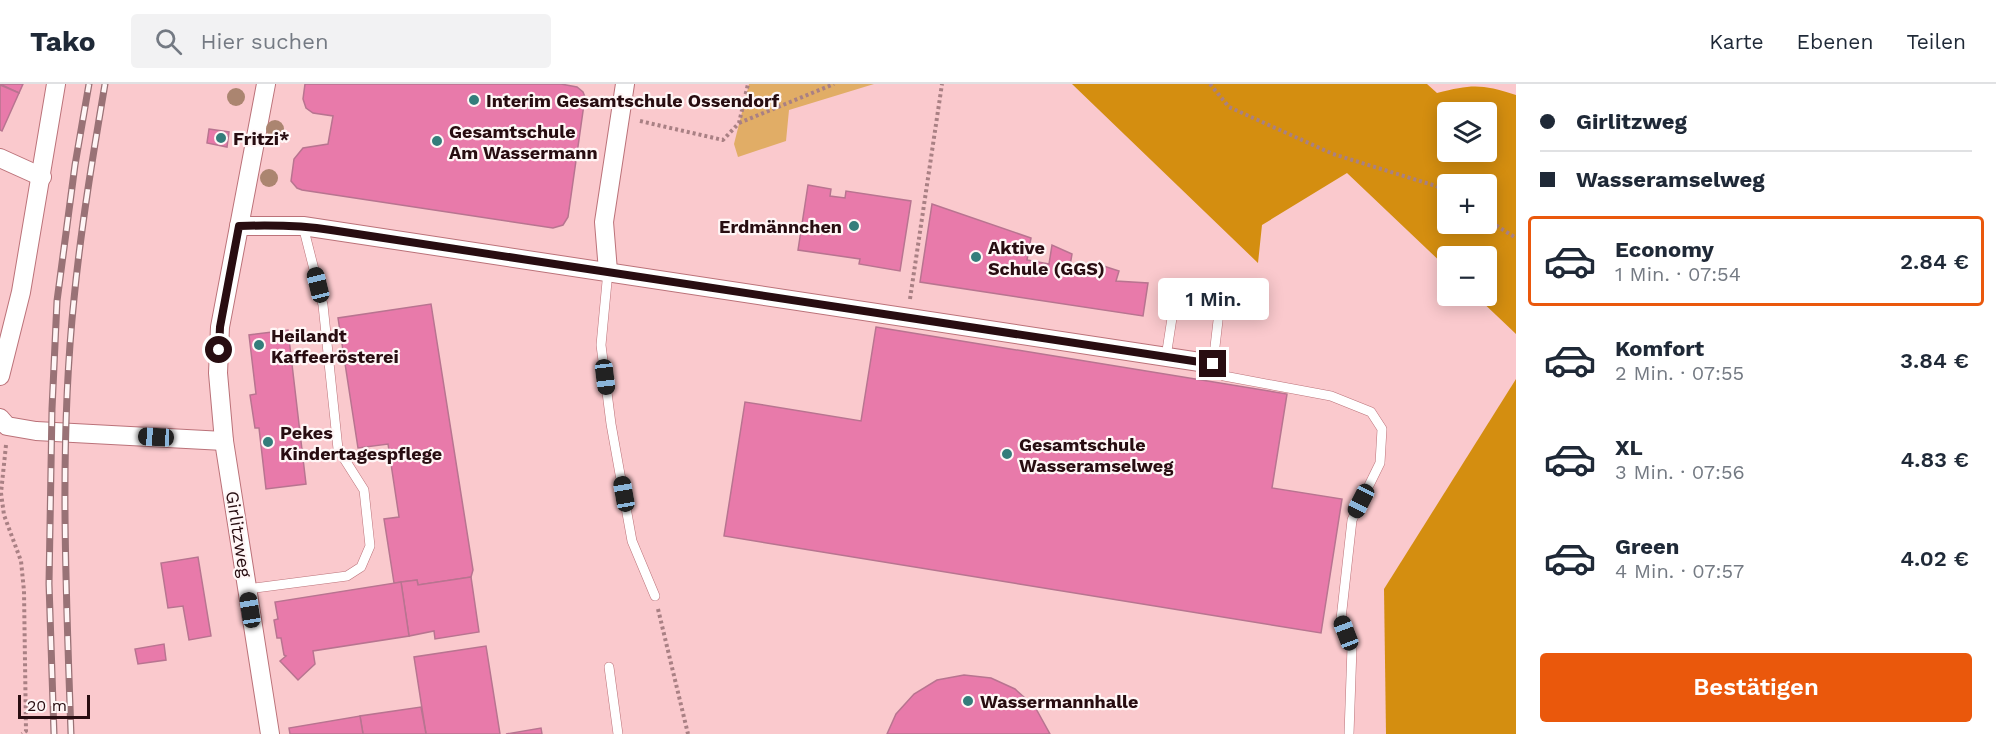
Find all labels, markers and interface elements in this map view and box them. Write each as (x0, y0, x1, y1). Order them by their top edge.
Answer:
search box (131, 14, 551, 68)
text: Tako (30, 25, 95, 58)
icon: search (152, 25, 185, 58)
text: Hier suchen (200, 29, 329, 54)
text: Karte (1709, 29, 1764, 54)
text: Ebenen (1797, 29, 1873, 54)
text: Teilen (1906, 29, 1966, 54)
place label: Interim Gesamtschule Ossendorf (486, 90, 780, 111)
marker: Interim Gesamtschule Ossendorf (467, 93, 481, 107)
map controls (1437, 102, 1497, 306)
button: layers (1437, 102, 1497, 162)
text: Girlitzweg (1576, 109, 1687, 134)
place label: Gesamtschule Am Wassermann (449, 121, 598, 163)
place label: Fritzi* (233, 128, 290, 149)
marker: Fritzi* (214, 131, 228, 145)
marker: Gesamtschule Am Wassermann (430, 134, 444, 148)
text: Wasseramselweg (1576, 167, 1765, 192)
button: + (1437, 174, 1497, 234)
place label: Erdmännchen (719, 216, 842, 237)
marker: Erdmännchen (847, 219, 861, 233)
icon: car (1543, 234, 1597, 288)
place label: Aktive Schule (GGS) (988, 237, 1105, 279)
text: Economy (1615, 237, 1714, 262)
button: − (1437, 246, 1497, 306)
text: 2.84 € (1900, 249, 1969, 274)
marker: Aktive Schule (GGS) (969, 250, 983, 264)
text: 1 Min. · 07:54 (1615, 262, 1741, 286)
car (305, 265, 331, 305)
callout: 1 Min. (1158, 277, 1268, 319)
text: 1 Min. (1186, 287, 1241, 311)
place label: Heilandt Kaffeerösterei (271, 325, 399, 367)
icon: car (1543, 333, 1597, 387)
route start (205, 336, 232, 363)
text: Komfort (1615, 336, 1704, 361)
marker: Heilandt Kaffeerösterei (252, 338, 266, 352)
text: 3.84 € (1900, 348, 1969, 373)
route end (1199, 350, 1226, 377)
car (594, 358, 616, 396)
text: 2 Min. · 07:55 (1615, 361, 1744, 385)
place label: Pekes Kindertagespflege (280, 422, 442, 464)
car (138, 427, 174, 447)
icon: car (1543, 432, 1597, 486)
place label: Gesamtschule Wasseramselweg (1019, 434, 1174, 476)
marker: Pekes Kindertagespflege (261, 435, 275, 449)
text: XL (1615, 435, 1643, 460)
marker: Gesamtschule Wasseramselweg (1000, 447, 1014, 461)
text: 4.83 € (1900, 447, 1969, 472)
text: 3 Min. · 07:56 (1615, 460, 1745, 484)
car (612, 475, 636, 513)
car (1345, 481, 1377, 521)
street label: Girlitzweg (222, 489, 256, 579)
icon: car (1543, 531, 1597, 585)
text: Green (1615, 534, 1679, 559)
text: 4.02 € (1900, 546, 1969, 571)
text: 4 Min. · 07:57 (1615, 559, 1744, 583)
car (238, 591, 262, 629)
car (1331, 613, 1361, 653)
button: Bestätigen (1540, 653, 1972, 722)
place label: Wassermannhalle (980, 691, 1138, 712)
scale bar (18, 692, 90, 720)
marker: Wassermannhalle (961, 694, 975, 708)
text: 20 m (27, 696, 67, 715)

